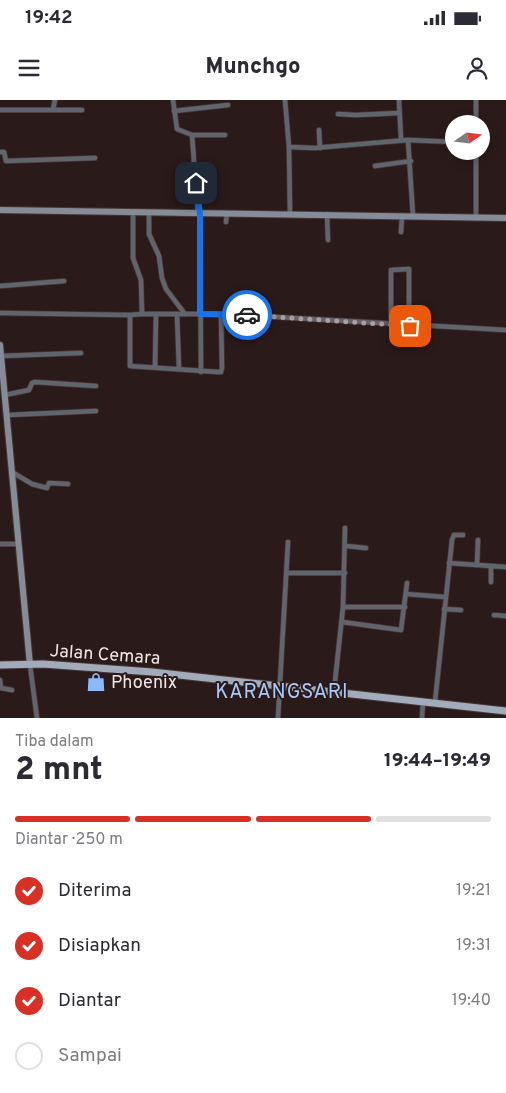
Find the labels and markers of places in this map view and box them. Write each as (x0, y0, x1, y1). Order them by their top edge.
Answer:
pin (175, 162, 217, 204)
pin (389, 305, 431, 347)
shop icon: Phoenix (85, 671, 107, 693)
place label: Phoenix (111, 672, 177, 695)

